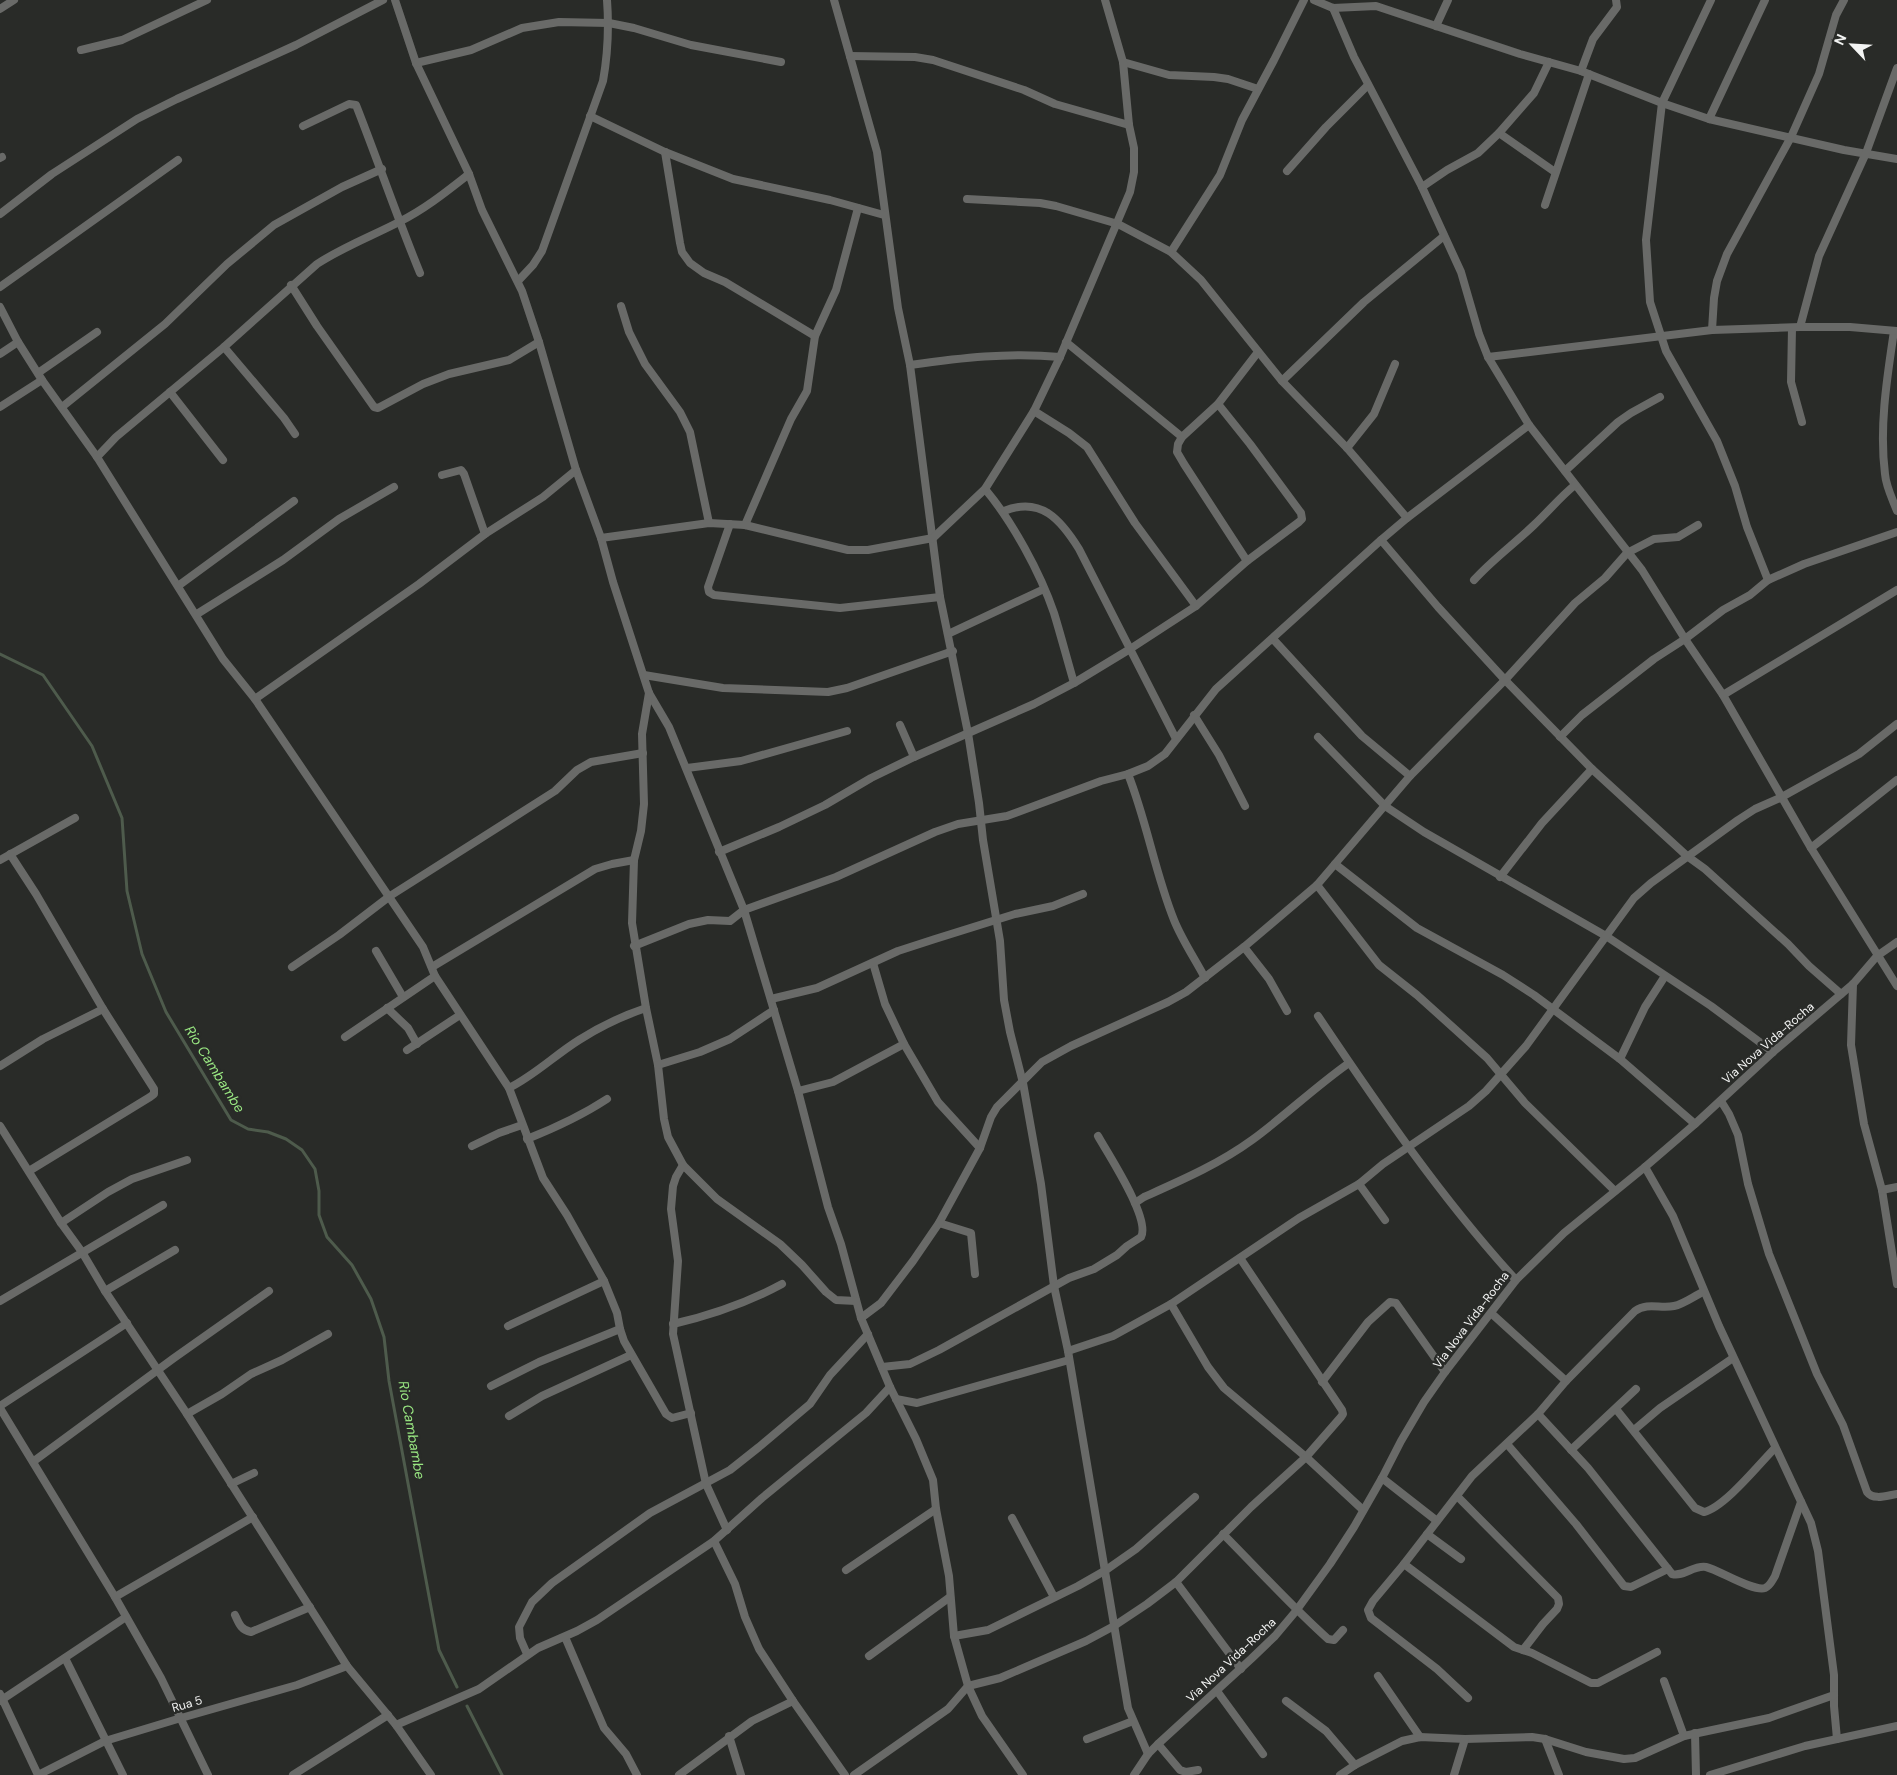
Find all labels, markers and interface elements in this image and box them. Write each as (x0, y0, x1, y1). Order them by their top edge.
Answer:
north arrow (1827, 20, 1877, 70)
text: N (1830, 31, 1851, 48)
street label: Via Nova Vida-Rocha (1719, 999, 1817, 1087)
water label: Rio Cambambe (181, 1022, 249, 1116)
street label: Via Nova Vida-Rocha (1429, 1268, 1513, 1372)
water label: Rio Cambambe (394, 1379, 430, 1481)
street label: Via Nova Vida-Rocha (1183, 1614, 1279, 1706)
street label: Rua 5 (170, 1692, 204, 1716)

